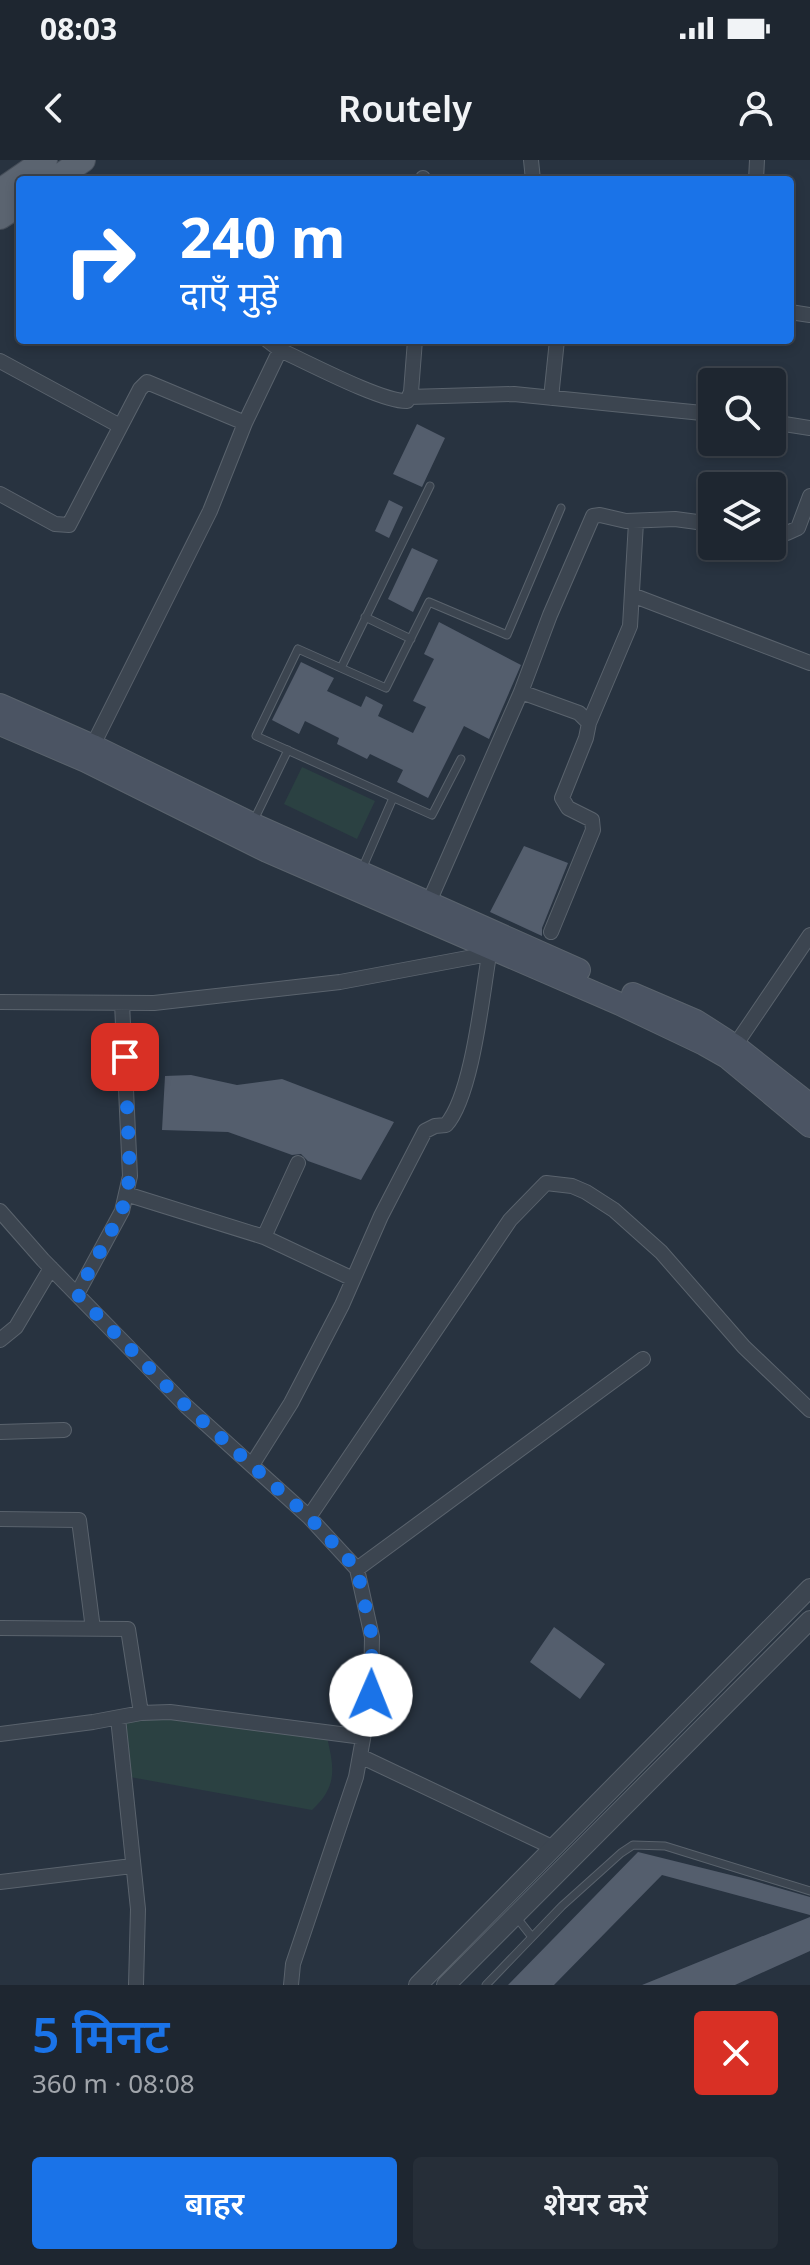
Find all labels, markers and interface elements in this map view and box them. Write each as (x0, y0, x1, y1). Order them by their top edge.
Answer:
text: 08:03 (40, 8, 117, 49)
text: Routely (338, 84, 472, 133)
icon: back (32, 86, 76, 130)
icon: person (734, 86, 778, 130)
text: 240 m (180, 198, 345, 274)
icon: right (48, 208, 152, 312)
text: दाएँ मुड़ें (180, 270, 279, 319)
map controls (698, 368, 786, 560)
button: search (698, 368, 786, 456)
button: layers (698, 472, 786, 560)
pin (91, 1023, 159, 1091)
icon: arrive (103, 1035, 147, 1079)
position arrow (329, 1653, 413, 1737)
text: 5 मिनट (32, 2002, 169, 2067)
button: close (694, 2011, 778, 2095)
text: 360 m · 08:08 (32, 2065, 195, 2101)
button: बाहर (32, 2157, 397, 2249)
button: शेयर करें (413, 2157, 778, 2249)

